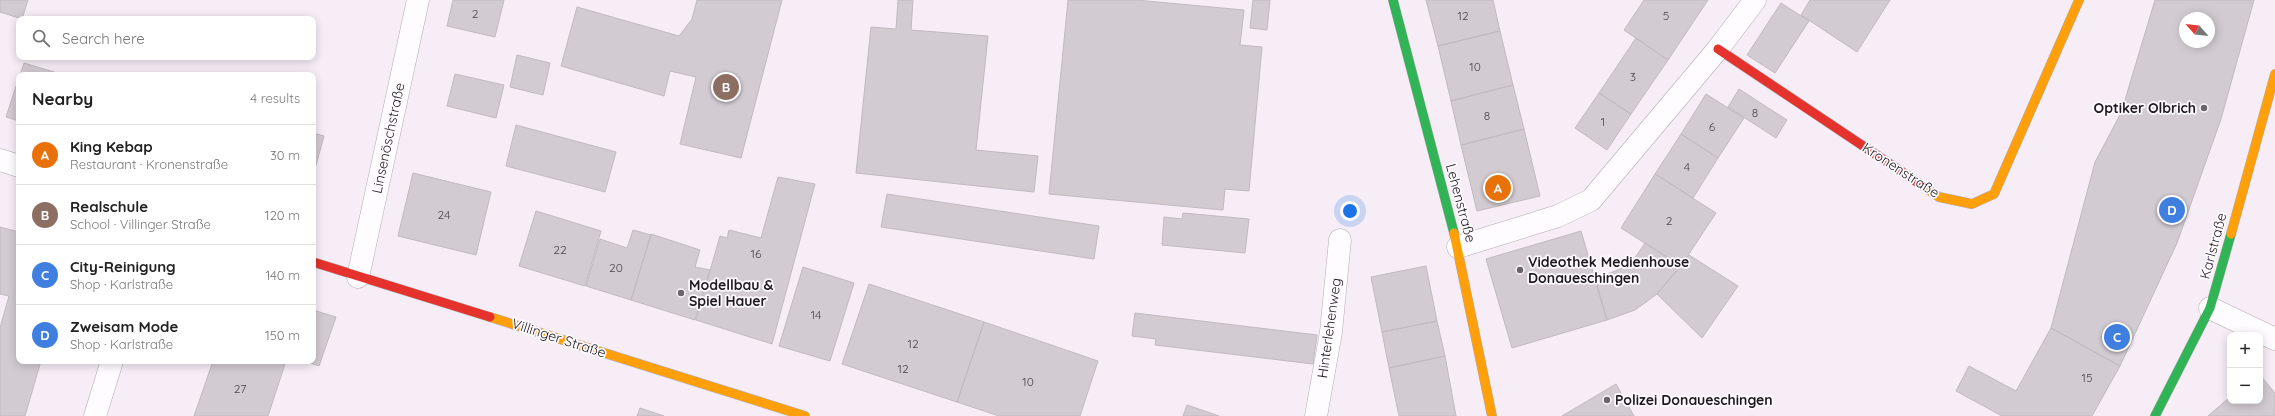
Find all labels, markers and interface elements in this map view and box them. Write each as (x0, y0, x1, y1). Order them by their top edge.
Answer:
house number: 2 (472, 6, 479, 21)
house number: 12 (1457, 8, 1469, 23)
house number: 5 (1663, 8, 1669, 23)
north arrow (2179, 12, 2215, 48)
search box (16, 16, 316, 60)
icon: search (30, 27, 52, 49)
text: Search here (62, 29, 145, 48)
house number: 10 (1469, 59, 1481, 74)
house number: 3 (1630, 69, 1636, 84)
pin: B (713, 72, 739, 102)
street label: Linsenöschstraße (367, 81, 409, 195)
text: Nearby (32, 88, 93, 109)
text: 4 results (250, 90, 300, 106)
place label: Optiker Olbrich (2094, 99, 2196, 117)
marker: Optiker Olbrich (2199, 103, 2209, 113)
house number: 8 (1752, 105, 1758, 120)
house number: 8 (1484, 108, 1490, 123)
house number: 1 (1601, 114, 1605, 129)
house number: 6 (1709, 119, 1716, 134)
text: King Kebap (70, 137, 153, 156)
street label: Kronenstraße (1859, 138, 1943, 202)
text: A (41, 147, 49, 163)
text: 30 m (270, 147, 300, 163)
text: Restaurant · Kronenstraße (70, 156, 228, 172)
house number: 4 (1684, 159, 1690, 174)
street label: Lehenstraße (1442, 162, 1480, 244)
pin: A (1485, 173, 1511, 203)
pin: D (2159, 195, 2185, 225)
text: Realschule (70, 197, 148, 216)
your location (1340, 201, 1360, 221)
text: B (41, 207, 49, 223)
text: 120 m (265, 207, 300, 223)
house number: 24 (438, 207, 450, 222)
street label: Karlstraße (2196, 211, 2231, 281)
house number: 2 (1666, 213, 1673, 228)
text: School · Villinger Straße (70, 216, 211, 232)
house number: 22 (553, 242, 567, 257)
house number: 16 (751, 246, 762, 261)
place label: Videothek Medienhouse Donaueschingen (1528, 253, 1689, 287)
text: City-Reinigung (70, 257, 176, 276)
house number: 20 (609, 260, 623, 275)
marker: Videothek Medienhouse Donaueschingen (1515, 265, 1525, 275)
text: C (41, 267, 49, 283)
text: 140 m (265, 267, 300, 283)
text: Shop · Karlstraße (70, 276, 173, 292)
place label: Modellbau & Spiel Hauer (689, 276, 773, 310)
street label: Hinterlehenweg (1313, 277, 1345, 379)
marker: Modellbau & Spiel Hauer (676, 288, 686, 298)
house number: 14 (811, 307, 821, 322)
street label: Villinger Straße (510, 314, 609, 362)
text: Zweisam Mode (70, 317, 178, 336)
pin: C (2104, 322, 2130, 352)
text: D (40, 327, 50, 343)
text: 150 m (265, 327, 300, 343)
map controls (2227, 332, 2263, 404)
button: + (2227, 332, 2263, 368)
text: Shop · Karlstraße (70, 336, 173, 352)
house number: 12 (907, 336, 919, 351)
house number: 12 (897, 361, 909, 376)
button: − (2227, 368, 2263, 404)
house number: 15 (2082, 370, 2092, 385)
house number: 10 (1022, 374, 1034, 389)
house number: 27 (234, 381, 246, 396)
place label: Polizei Donaueschingen (1615, 391, 1773, 409)
marker: Polizei Donaueschingen (1602, 395, 1612, 405)

